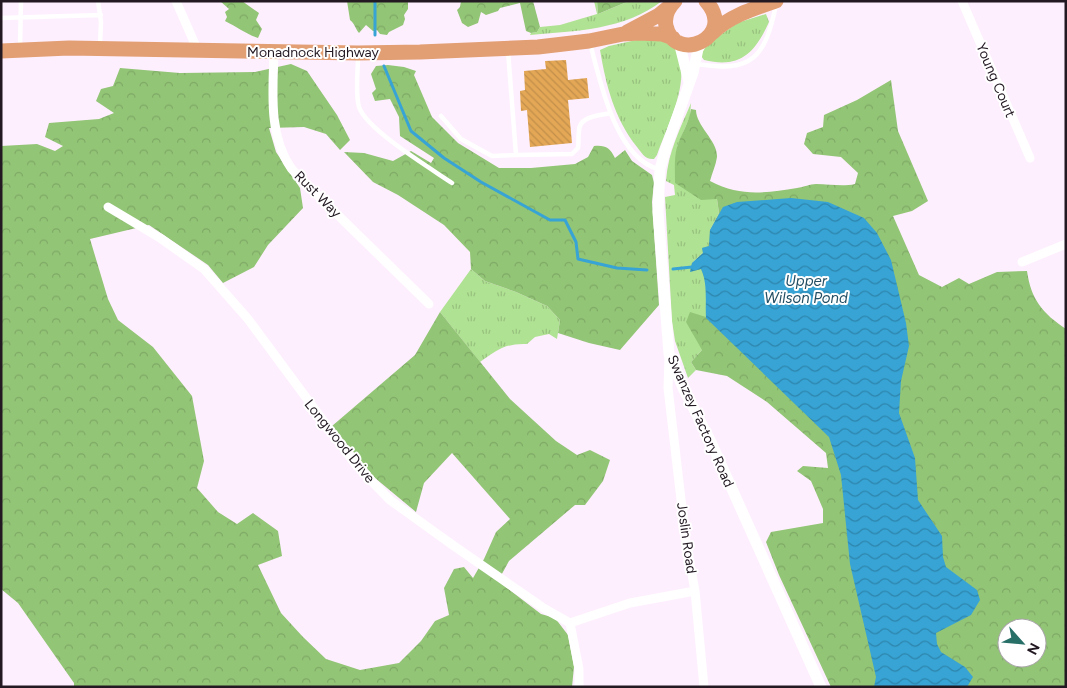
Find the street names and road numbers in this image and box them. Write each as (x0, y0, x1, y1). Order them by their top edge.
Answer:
street label: Young Court (972, 40, 1019, 120)
street label: Monadnock Highway (247, 44, 380, 61)
street label: Rust Way (291, 167, 345, 222)
street label: Swanzey Factory Road (664, 352, 737, 490)
street label: Longwood Drive (301, 396, 379, 487)
street label: Joslin Road (673, 501, 700, 575)

